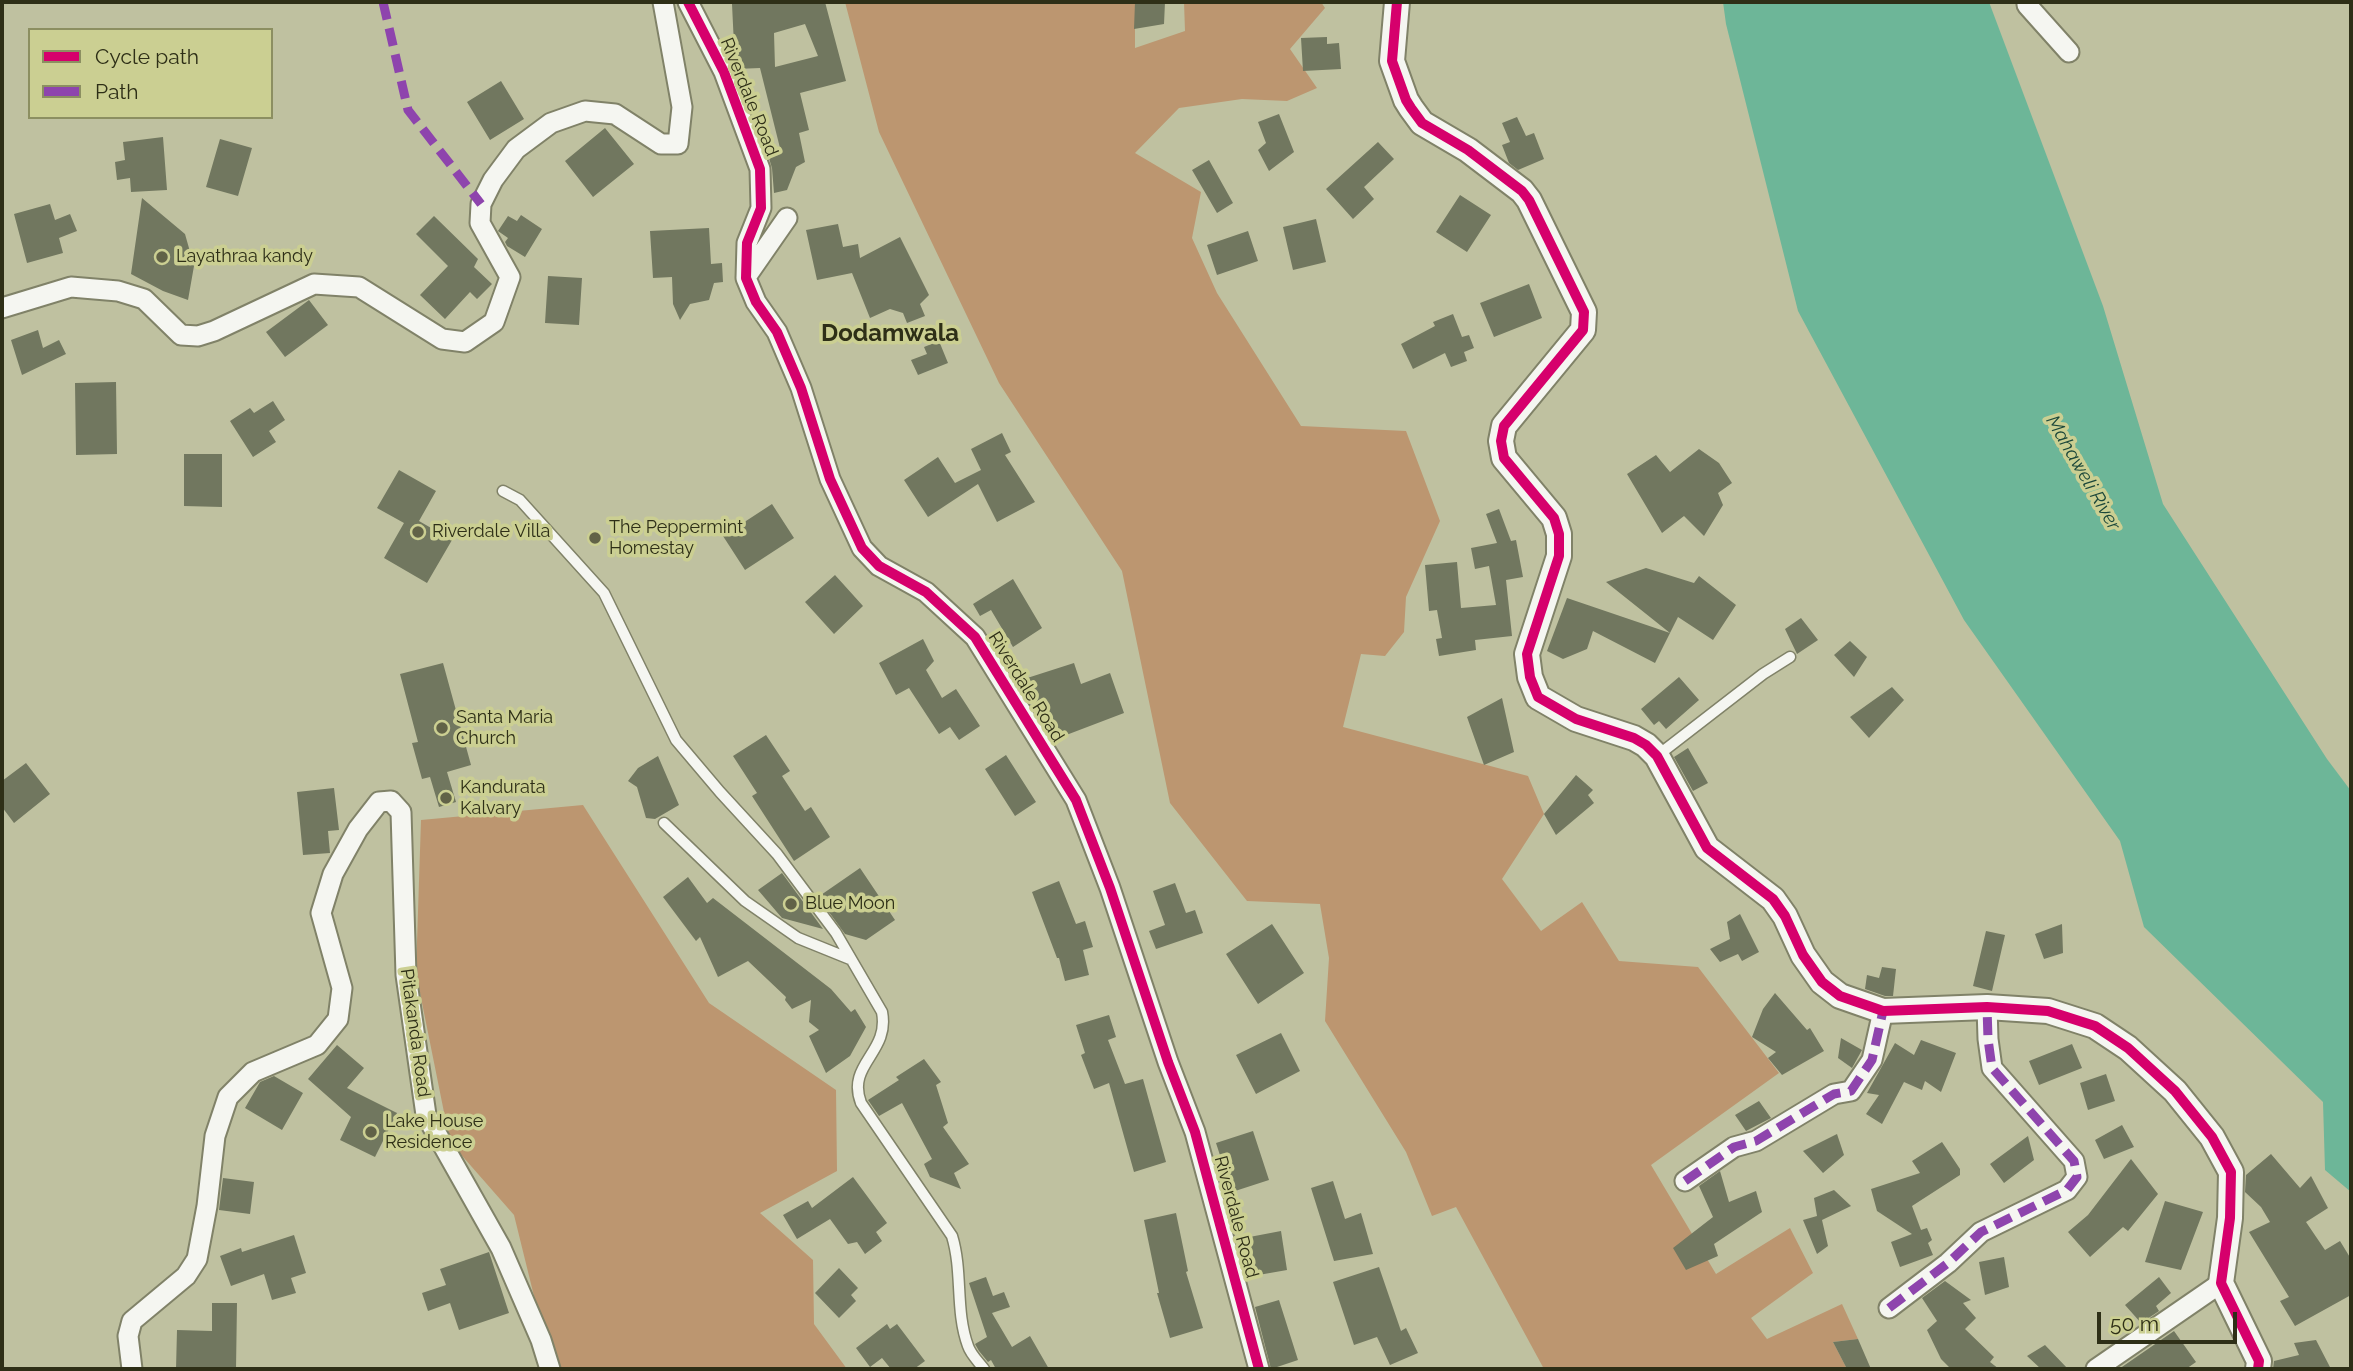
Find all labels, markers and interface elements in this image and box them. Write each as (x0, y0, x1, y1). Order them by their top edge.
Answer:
legend (28, 28, 273, 119)
street label: Riverdale Road (715, 35, 783, 159)
text: Cycle path (95, 44, 199, 69)
text: Path (95, 79, 139, 104)
place label: Layathraa kandy (176, 246, 313, 268)
marker: Layathraa kandy (154, 249, 170, 265)
district label: Dodamwala (821, 320, 959, 348)
water label: Mahaweli River (2041, 411, 2125, 535)
place label: The Peppermint Homestay (609, 517, 743, 560)
place label: Riverdale Villa (432, 521, 550, 543)
marker: Riverdale Villa (410, 524, 426, 540)
marker: The Peppermint Homestay (587, 530, 603, 546)
street label: Riverdale Road (984, 628, 1068, 746)
place label: Santa Maria Church (456, 707, 553, 750)
marker: Santa Maria Church (434, 720, 450, 736)
place label: Kandurata Kalvary (460, 777, 546, 820)
marker: Kandurata Kalvary (438, 790, 454, 806)
place label: Blue Moon (805, 893, 895, 915)
marker: Blue Moon (783, 896, 799, 912)
street label: Pitakanda Road (395, 967, 435, 1099)
place label: Lake House Residence (385, 1111, 483, 1154)
marker: Lake House Residence (363, 1124, 379, 1140)
street label: Riverdale Road (1209, 1153, 1263, 1281)
scale bar (2101, 1298, 2241, 1342)
text: 50 m (2110, 1311, 2159, 1336)

